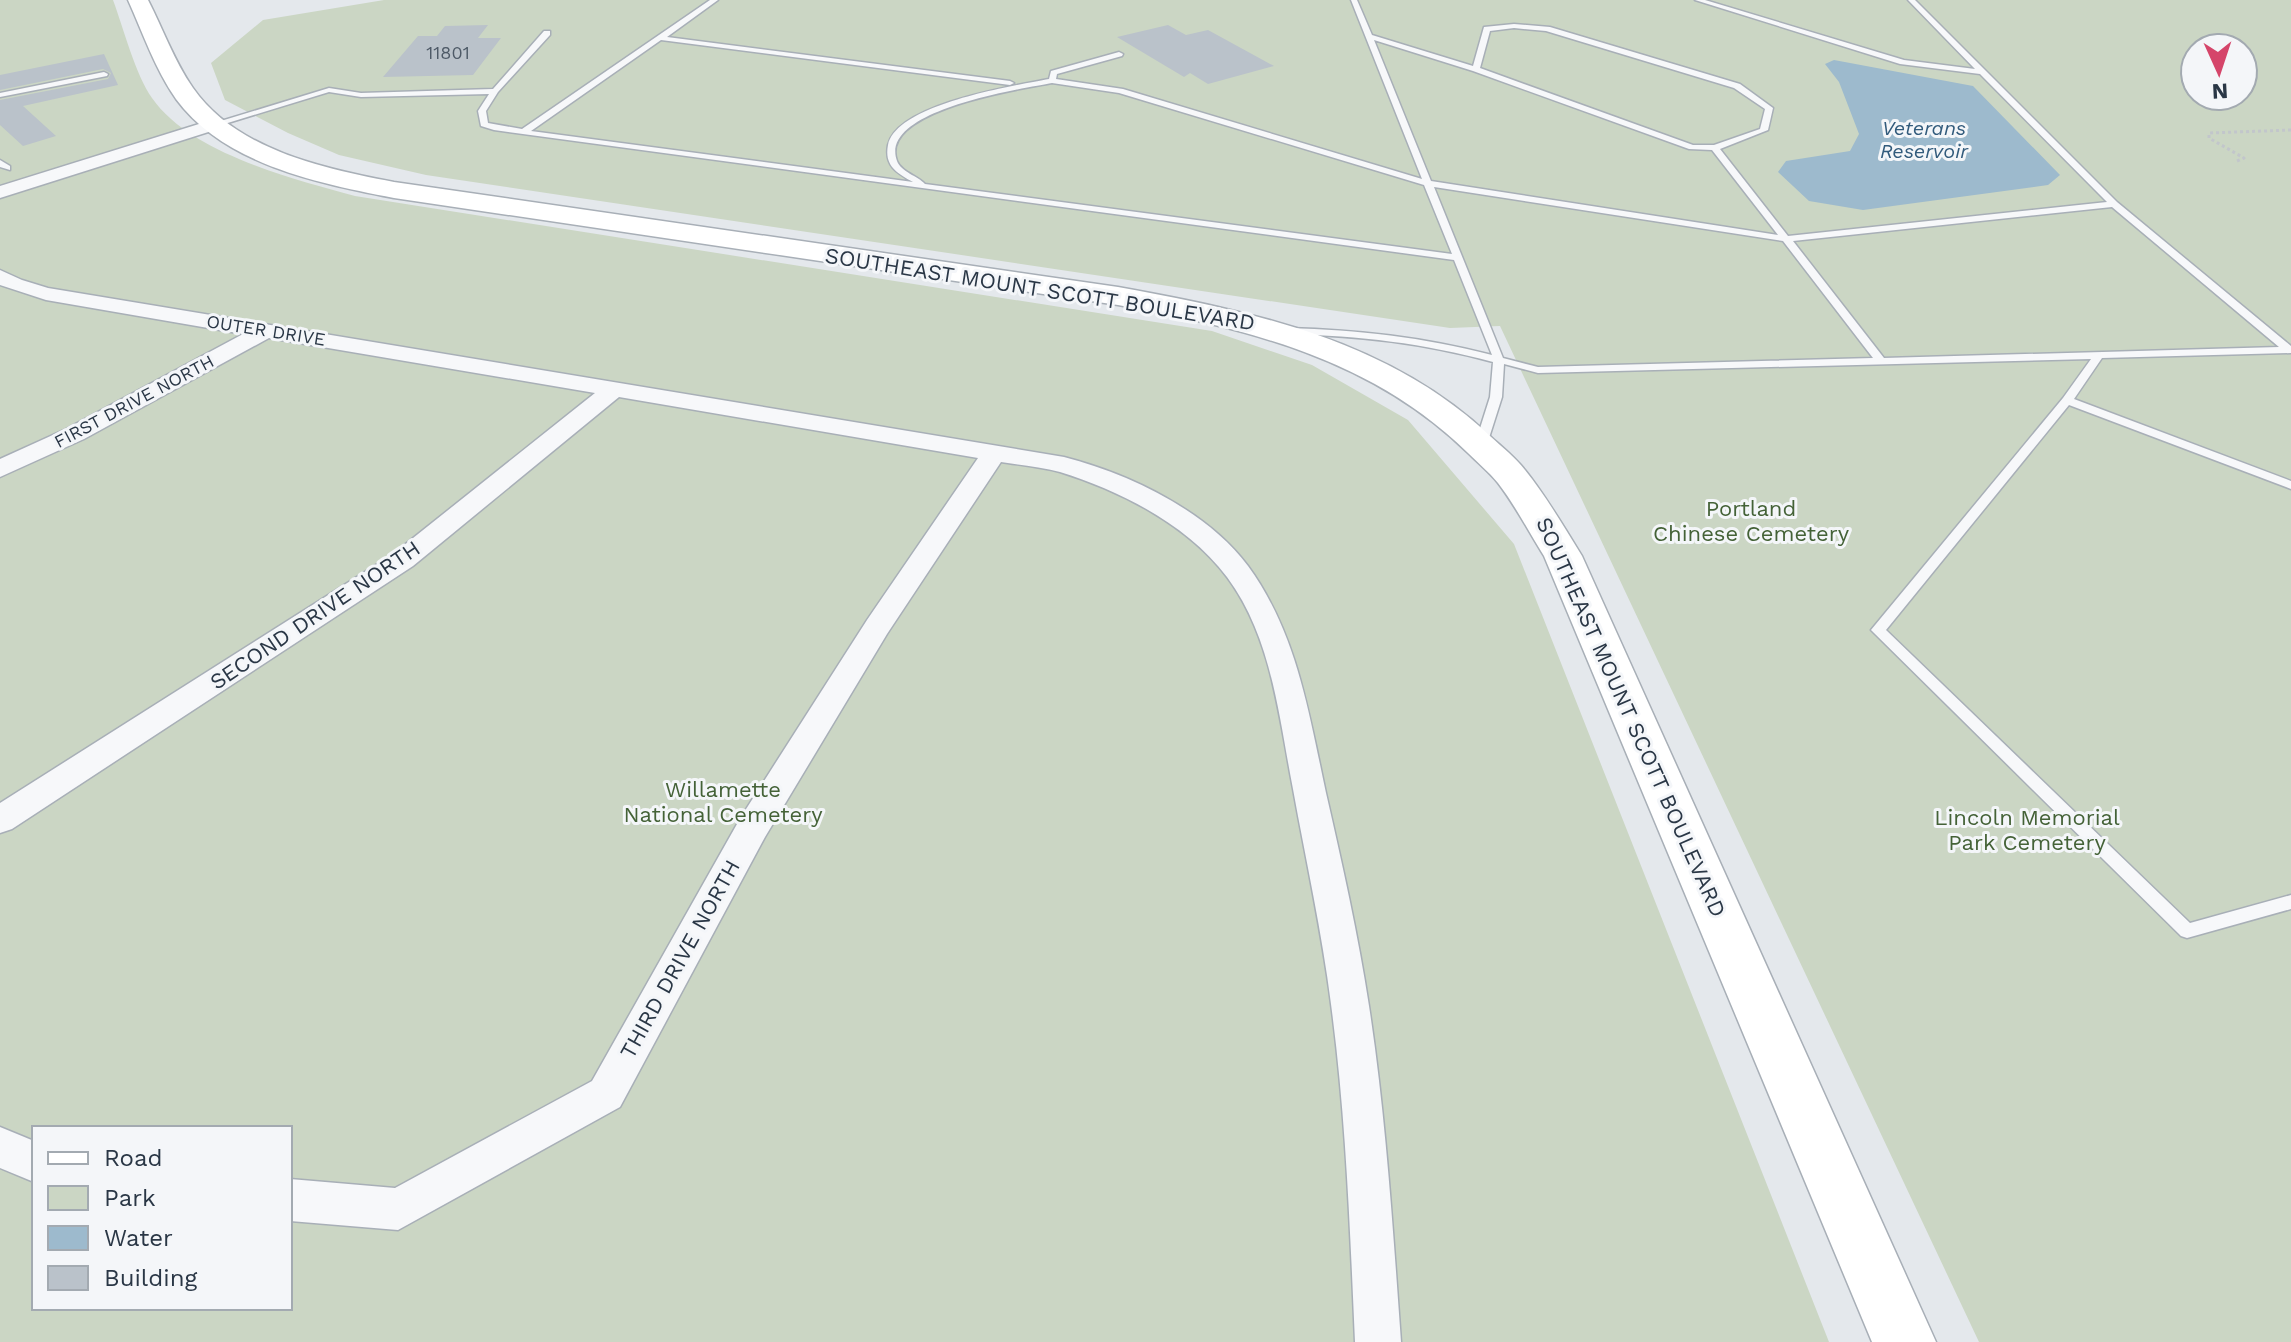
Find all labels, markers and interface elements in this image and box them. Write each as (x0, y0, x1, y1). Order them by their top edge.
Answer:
north arrow (2179, 32, 2259, 112)
house number: 11801 (426, 42, 470, 63)
text: N (2211, 79, 2229, 104)
water label: Veterans Reservoir (1880, 116, 1969, 163)
street label: SOUTHEAST MOUNT SCOTT BOULEVARD (823, 243, 1257, 335)
street label: OUTER DRIVE (205, 310, 327, 350)
street label: FIRST DRIVE NORTH (51, 350, 217, 452)
park label: Portland Chinese Cemetery (1653, 496, 1850, 546)
street label: SOUTHEAST MOUNT SCOTT BOULEVARD (1531, 513, 1731, 921)
street label: SECOND DRIVE NORTH (205, 535, 425, 695)
park label: Willamette National Cemetery (623, 777, 823, 827)
park label: Lincoln Memorial Park Cemetery (1934, 805, 2120, 855)
street label: THIRD DRIVE NORTH (615, 855, 745, 1063)
legend (32, 1126, 292, 1310)
text: Road (104, 1144, 163, 1172)
text: Park (104, 1184, 156, 1212)
text: Water (104, 1224, 173, 1252)
text: Building (104, 1264, 197, 1292)

